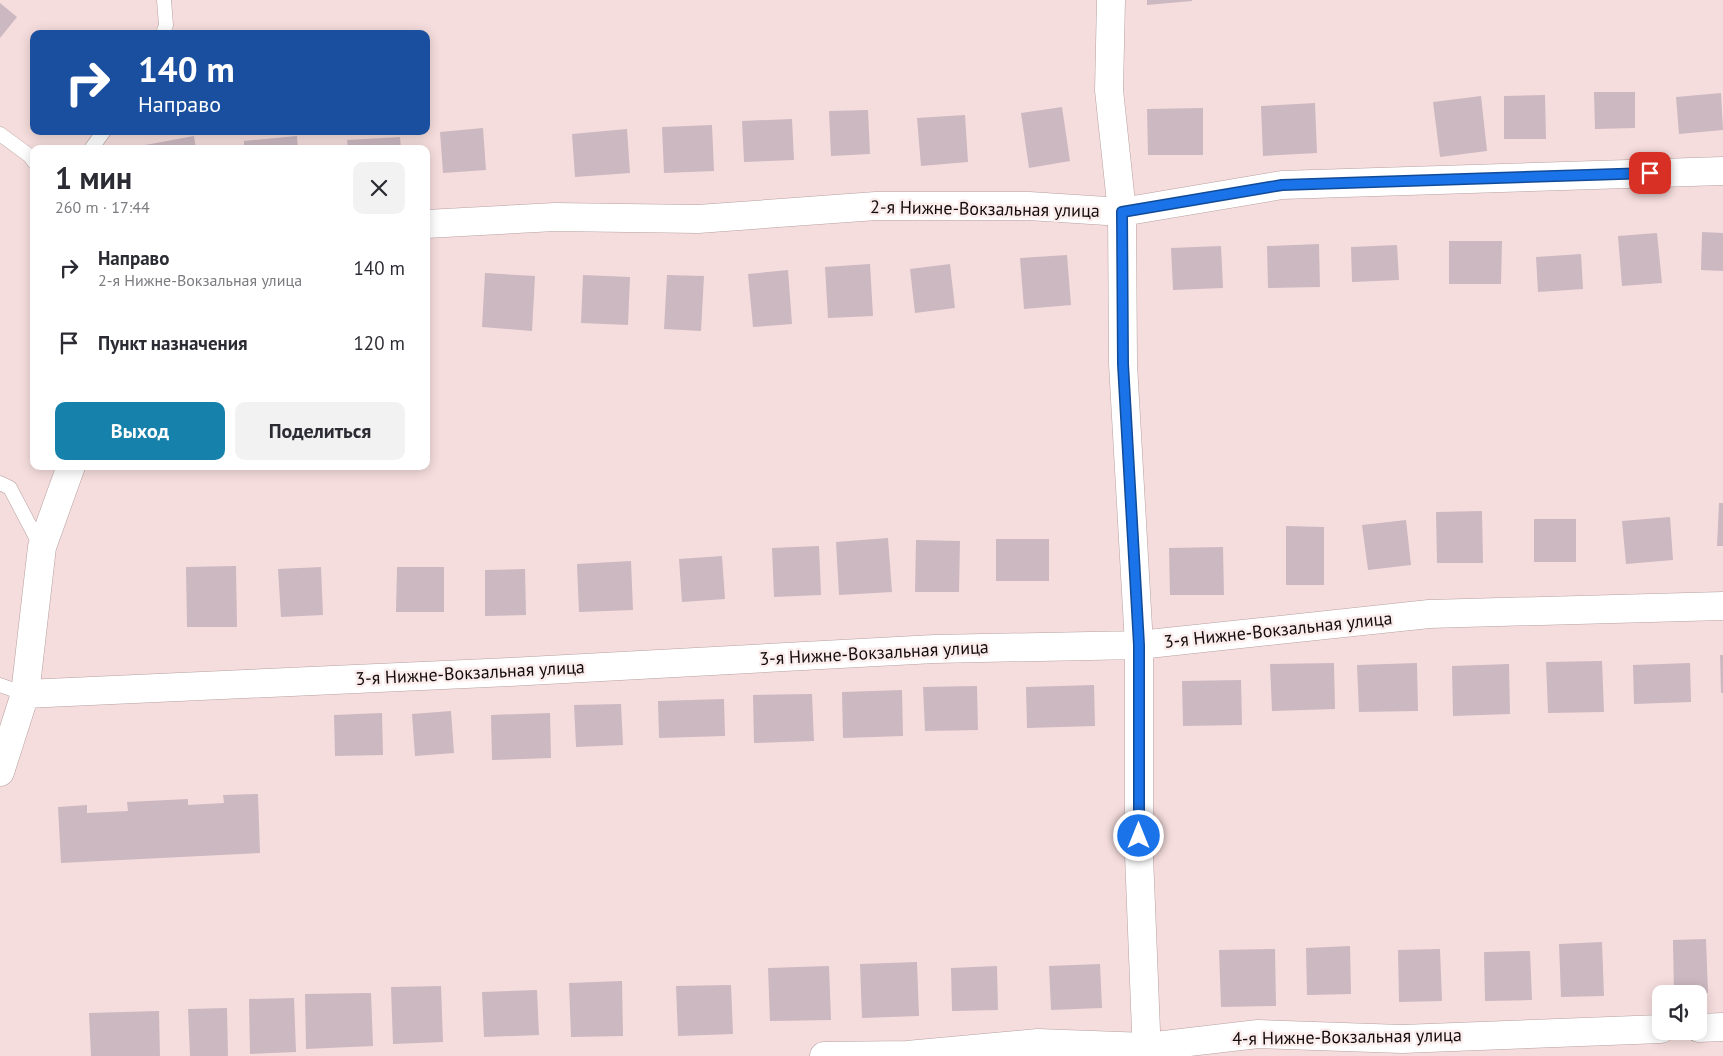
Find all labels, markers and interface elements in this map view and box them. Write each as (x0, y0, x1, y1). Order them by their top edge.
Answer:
text: 140 m (138, 46, 235, 92)
icon: right (55, 50, 120, 115)
text: Направо (138, 90, 221, 118)
pin (1629, 152, 1671, 194)
text: 1 мин (55, 158, 132, 197)
icon: arrive (1636, 159, 1664, 187)
button: close (353, 162, 405, 214)
street label: 2-я Нижне-Вокзальная улица (870, 195, 1100, 222)
text: 260 m · 17:44 (55, 197, 150, 217)
text: Направо (98, 246, 169, 270)
icon: right (55, 254, 83, 282)
text: 140 m (353, 256, 405, 280)
text: 2-я Нижне-Вокзальная улица (98, 270, 302, 290)
icon: arrive (55, 329, 83, 357)
text: Пункт назначения (98, 331, 248, 355)
text: 120 m (353, 331, 405, 355)
button: Выход (55, 402, 225, 460)
button: Поделиться (235, 402, 405, 460)
street label: 3-я Нижне-Вокзальная улица (1163, 606, 1393, 653)
street label: 3-я Нижне-Вокзальная улица (759, 635, 989, 670)
street label: 3-я Нижне-Вокзальная улица (355, 655, 585, 690)
position arrow (1112, 809, 1164, 861)
map controls (1652, 985, 1707, 1040)
button: sound (1652, 985, 1707, 1040)
street label: 4-я Нижне-Вокзальная улица (1232, 1023, 1462, 1050)

